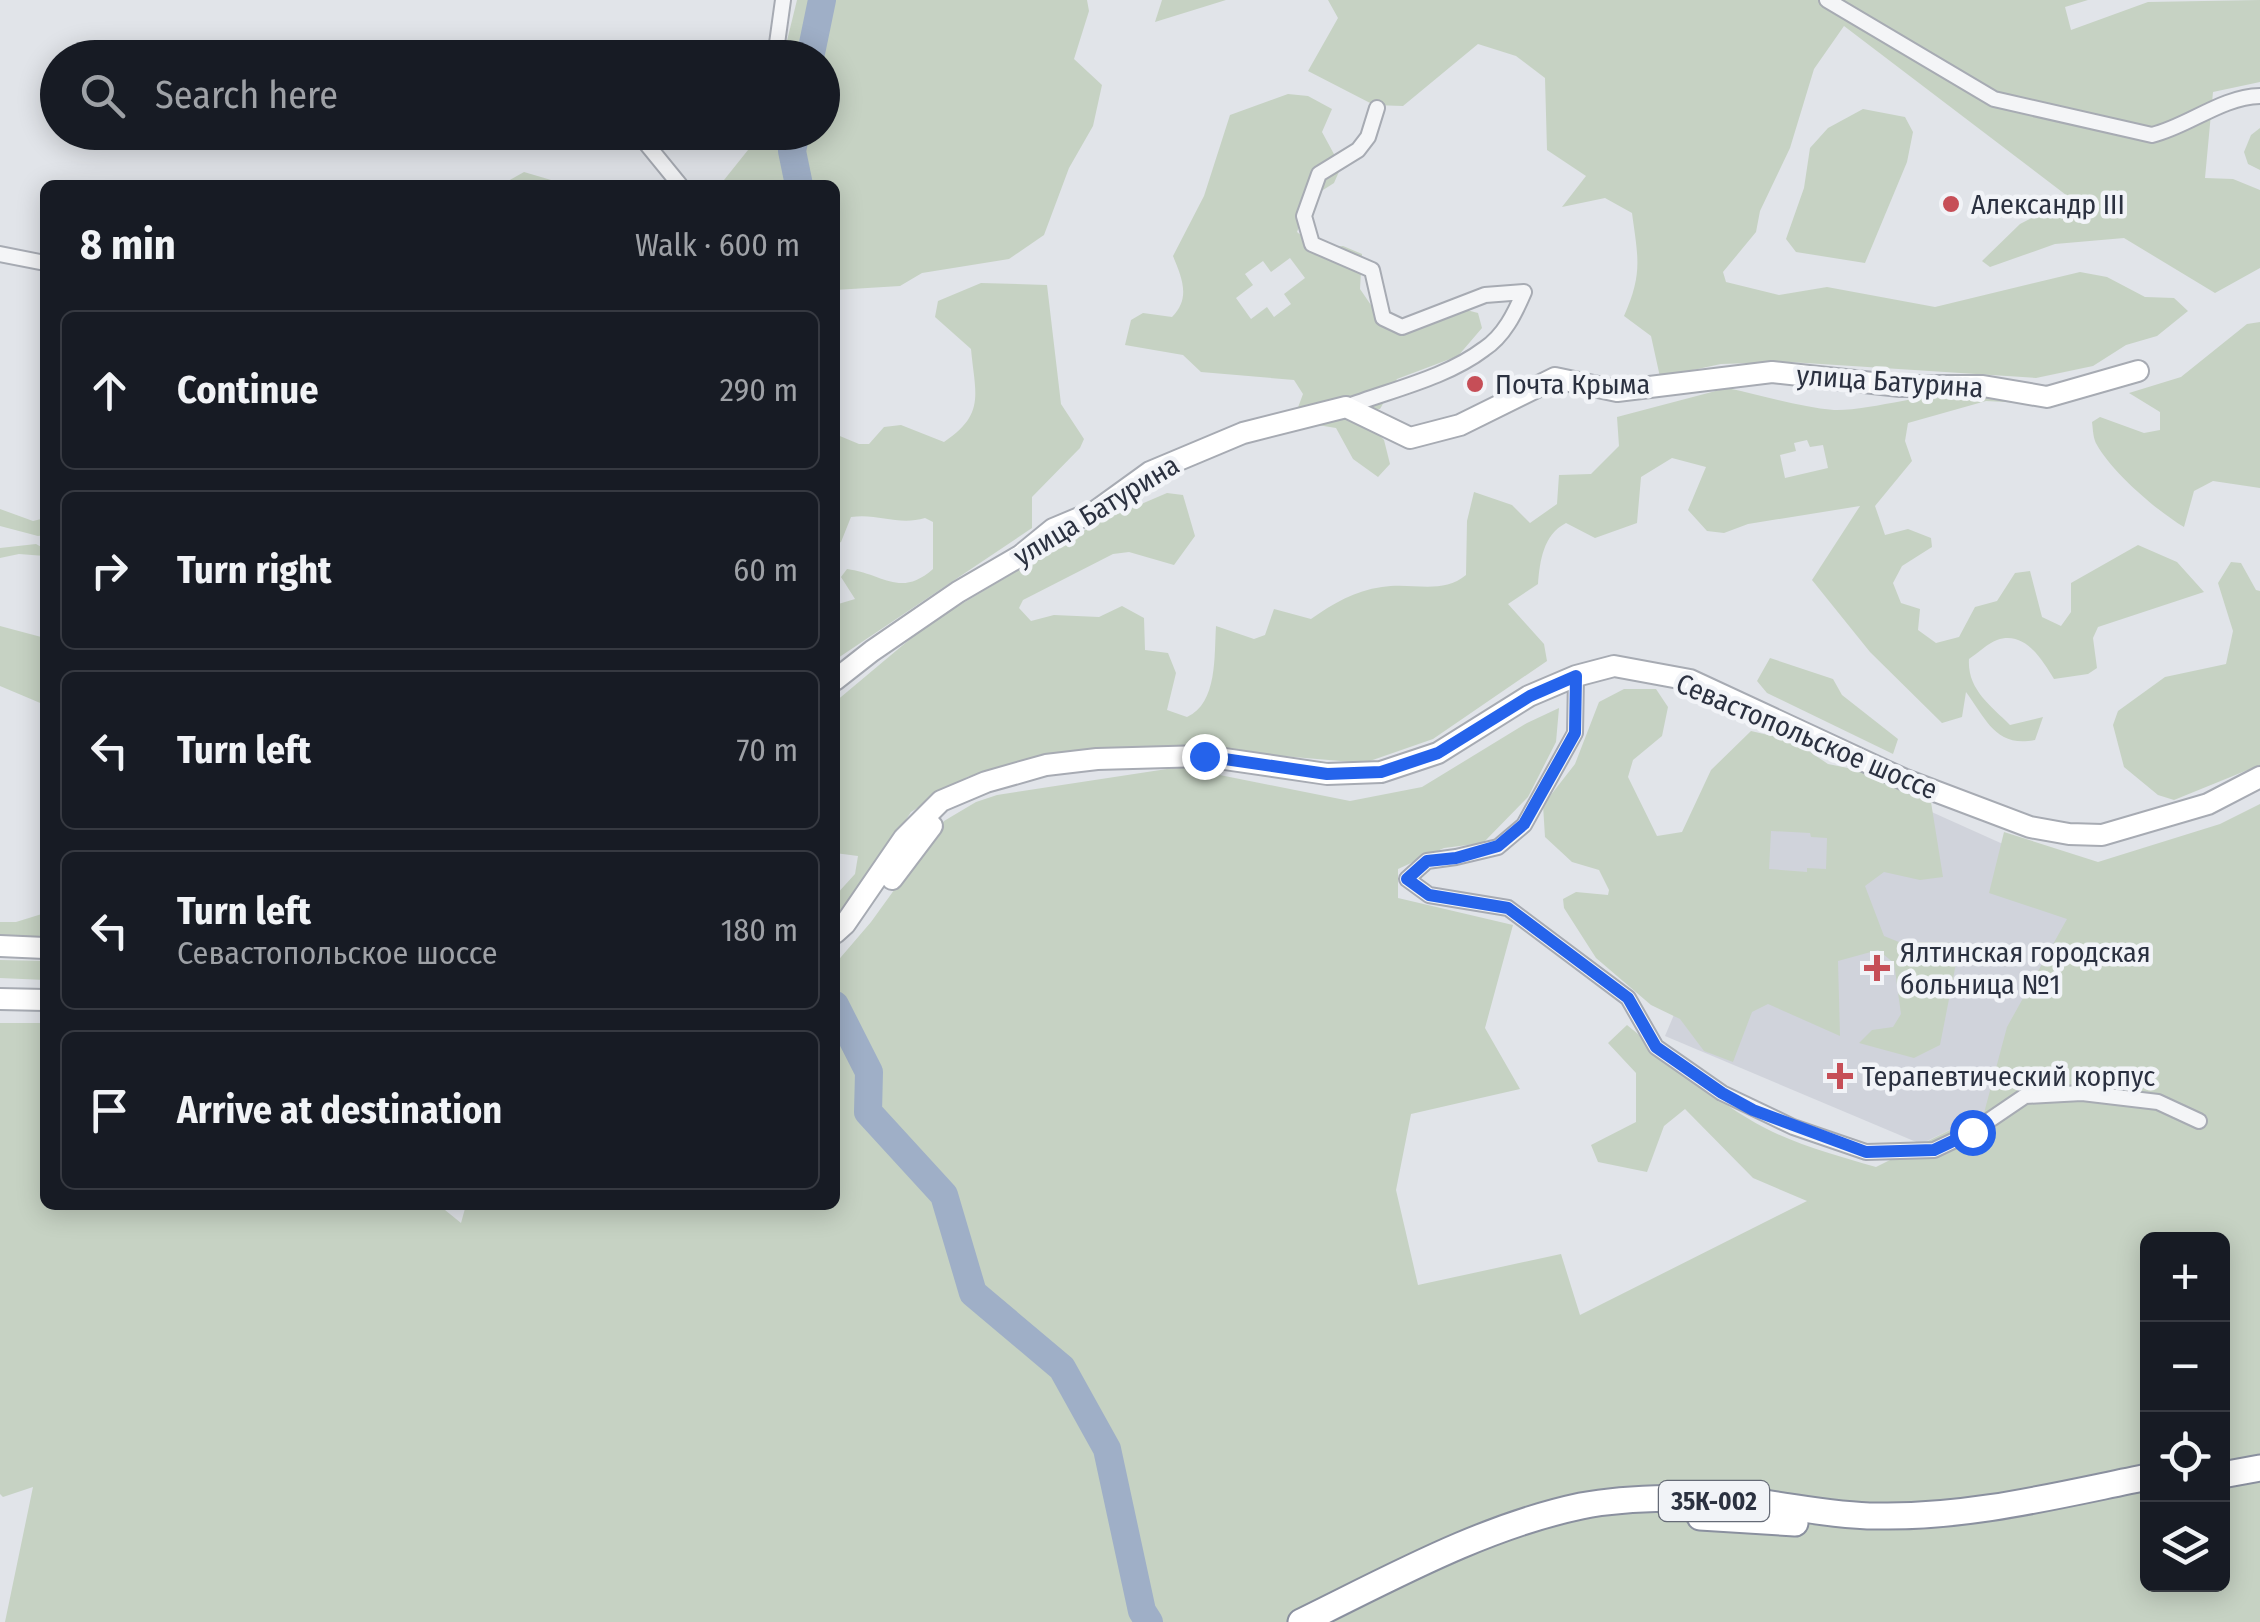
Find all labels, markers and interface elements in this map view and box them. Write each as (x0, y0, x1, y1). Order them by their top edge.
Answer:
search box (40, 40, 840, 150)
icon: search (75, 68, 130, 123)
text: Search here (155, 72, 338, 118)
place label: Александр III (1971, 188, 2125, 221)
marker: Александр III (1940, 193, 1962, 215)
text: 8 min (80, 220, 176, 270)
text: Walk · 600 m (635, 226, 800, 264)
street label: улица Батурина (1796, 359, 1984, 404)
icon: ahead (82, 363, 137, 418)
text: Continue (177, 367, 318, 413)
place label: Почта Крыма (1495, 368, 1650, 401)
text: 290 m (720, 371, 798, 409)
marker: Почта Крыма (1464, 373, 1486, 395)
street label: улица Батурина (1008, 448, 1185, 573)
icon: right (82, 543, 137, 598)
text: Turn right (177, 547, 331, 593)
text: 60 m (733, 551, 798, 589)
street label: Севастопольское шоссе (1671, 666, 1942, 806)
icon: left (82, 723, 137, 778)
text: Turn left (177, 727, 311, 773)
text: 70 m (737, 731, 798, 769)
route end (1182, 734, 1228, 780)
text: Turn left (177, 888, 311, 934)
icon: left (82, 903, 137, 958)
text: 180 m (721, 911, 798, 949)
text: Севастопольское шоссе (177, 934, 498, 972)
place label: Ялтинская городская больница №1 (1900, 936, 2151, 1001)
marker: Ялтинская городская больница №1 (1864, 955, 1890, 981)
place label: Терапевтический корпус (1862, 1060, 2155, 1093)
marker: Терапевтический корпус (1827, 1063, 1853, 1089)
icon: arrive (82, 1083, 137, 1138)
text: Arrive at destination (177, 1087, 502, 1133)
route start (1950, 1110, 1996, 1156)
map controls (2140, 1232, 2230, 1592)
button: + (2140, 1232, 2230, 1322)
button: − (2140, 1322, 2230, 1412)
button: locate (2140, 1412, 2230, 1502)
road number: 35К-002 (1659, 1481, 1769, 1521)
button: layers (2140, 1502, 2230, 1592)

